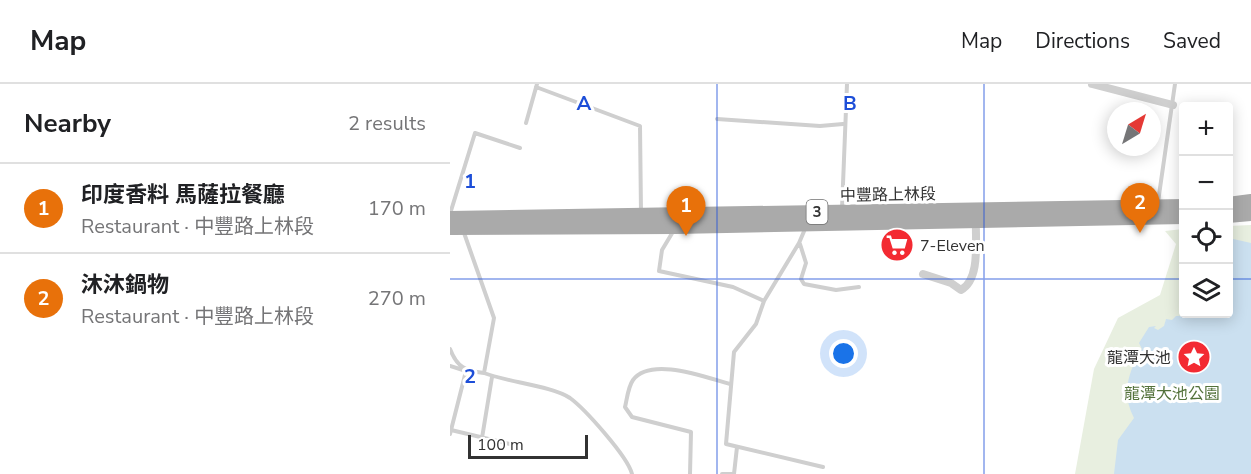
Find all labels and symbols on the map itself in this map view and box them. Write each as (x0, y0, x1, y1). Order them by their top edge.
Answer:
text: A (577, 90, 592, 117)
text: B (843, 90, 857, 117)
north arrow (1107, 102, 1161, 156)
text: 1 (464, 168, 476, 195)
street label: 中豐路上林段 (840, 183, 936, 207)
pin: 2 (1120, 184, 1160, 233)
pin: 1 (666, 186, 706, 236)
road number: 3 (806, 200, 828, 224)
supermarket icon: 7-Eleven (879, 227, 915, 263)
place label: 7-Eleven (920, 235, 985, 257)
your location (829, 339, 858, 368)
place icon: 龍潭大池 (1176, 339, 1212, 375)
place label: 龍潭大池 (1107, 347, 1171, 369)
text: 2 (464, 363, 476, 390)
park label: 龍潭大池公園 (1124, 383, 1220, 405)
scale bar (468, 432, 588, 460)

